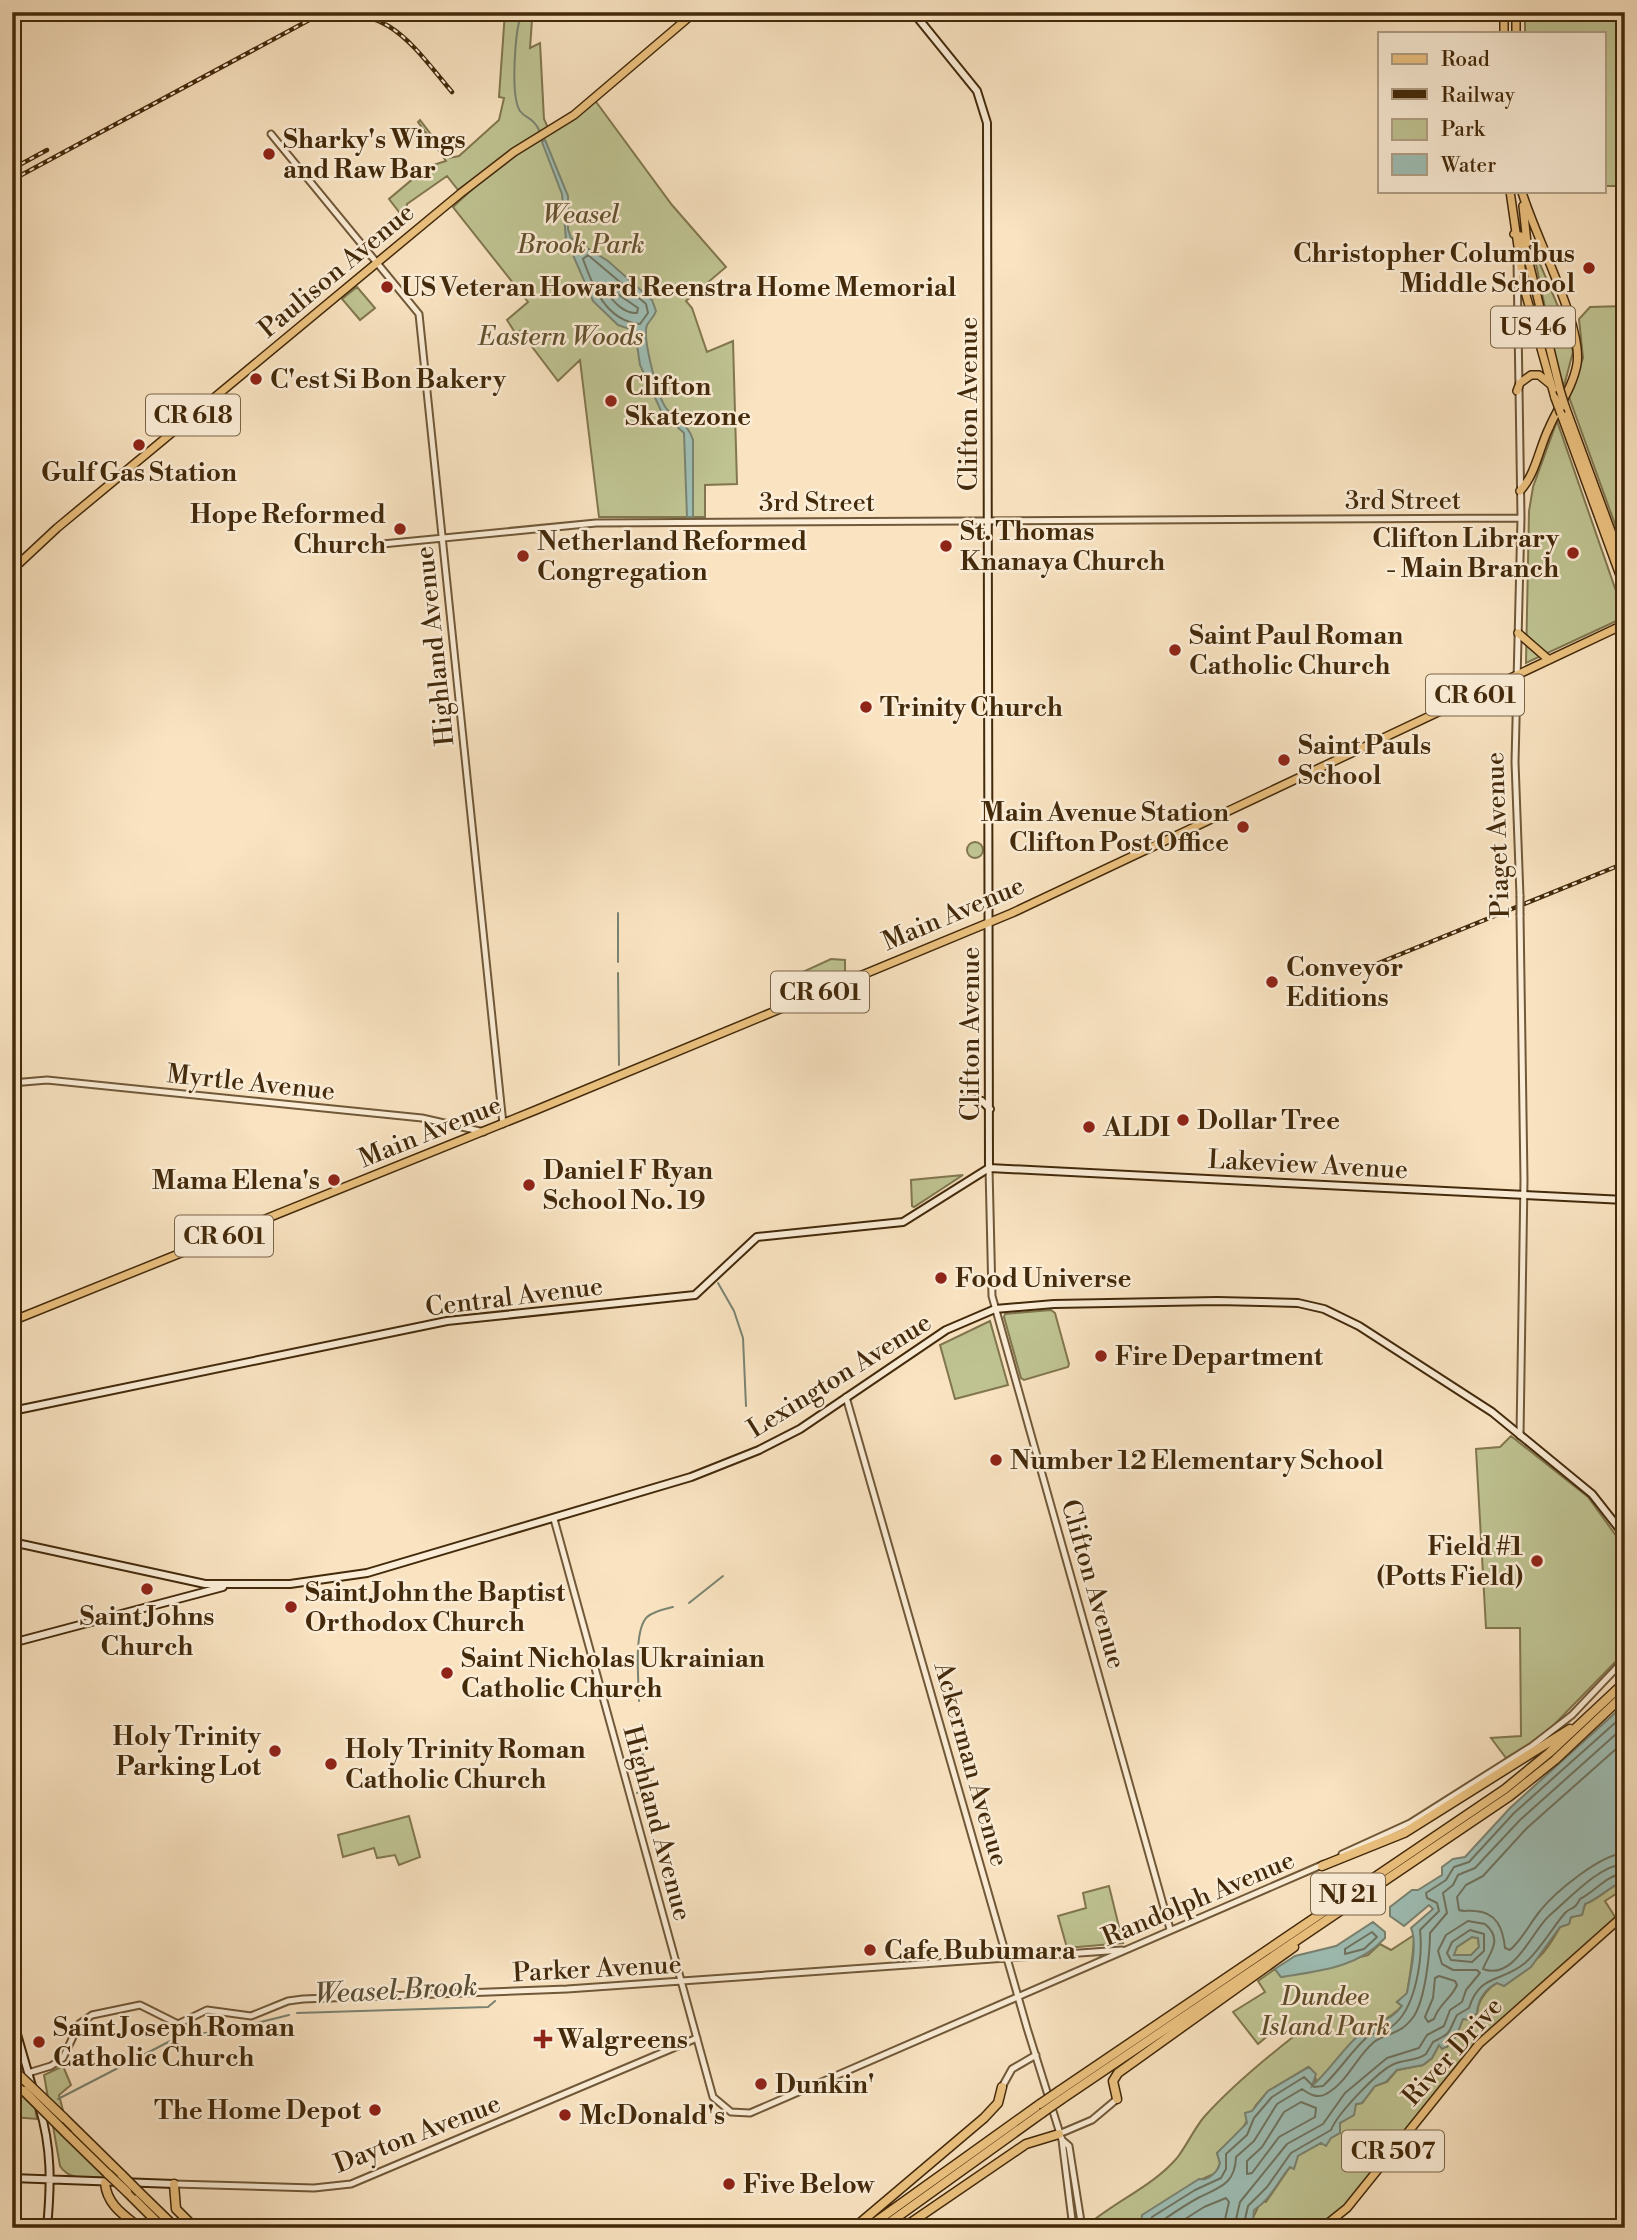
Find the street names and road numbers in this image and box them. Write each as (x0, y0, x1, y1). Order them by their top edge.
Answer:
street label: Paulison Avenue (252, 196, 421, 345)
road number: US 46 (1491, 306, 1575, 348)
street label: Clifton Avenue (953, 317, 985, 491)
road number: CR 618 (146, 394, 240, 436)
street label: 3rd Street (1345, 485, 1461, 517)
street label: 3rd Street (759, 487, 875, 519)
street label: Highland Avenue (409, 544, 461, 747)
road number: CR 601 (1426, 674, 1524, 716)
street label: Piaget Avenue (1479, 751, 1517, 919)
street label: Main Avenue (878, 870, 1029, 958)
street label: Clifton Avenue (955, 947, 987, 1121)
road number: CR 601 (771, 972, 869, 1012)
street label: Myrtle Avenue (165, 1058, 337, 1108)
street label: Main Avenue (354, 1089, 507, 1175)
street label: Lakeview Avenue (1207, 1144, 1409, 1186)
road number: CR 601 (175, 1216, 273, 1256)
street label: Central Avenue (423, 1270, 605, 1324)
street label: Lexington Avenue (742, 1306, 937, 1445)
street label: Clifton Avenue (1054, 1496, 1132, 1673)
street label: Ackerman Avenue (926, 1658, 1015, 1870)
street label: Highland Avenue (616, 1722, 698, 1924)
street label: Randolph Avenue (1097, 1844, 1299, 1954)
road number: NJ 21 (1311, 1873, 1385, 1914)
street label: Parker Avenue (512, 1949, 682, 1989)
street label: River Drive (1396, 1991, 1510, 2113)
street label: Dayton Avenue (330, 2087, 505, 2180)
road number: CR 507 (1342, 2130, 1444, 2172)

